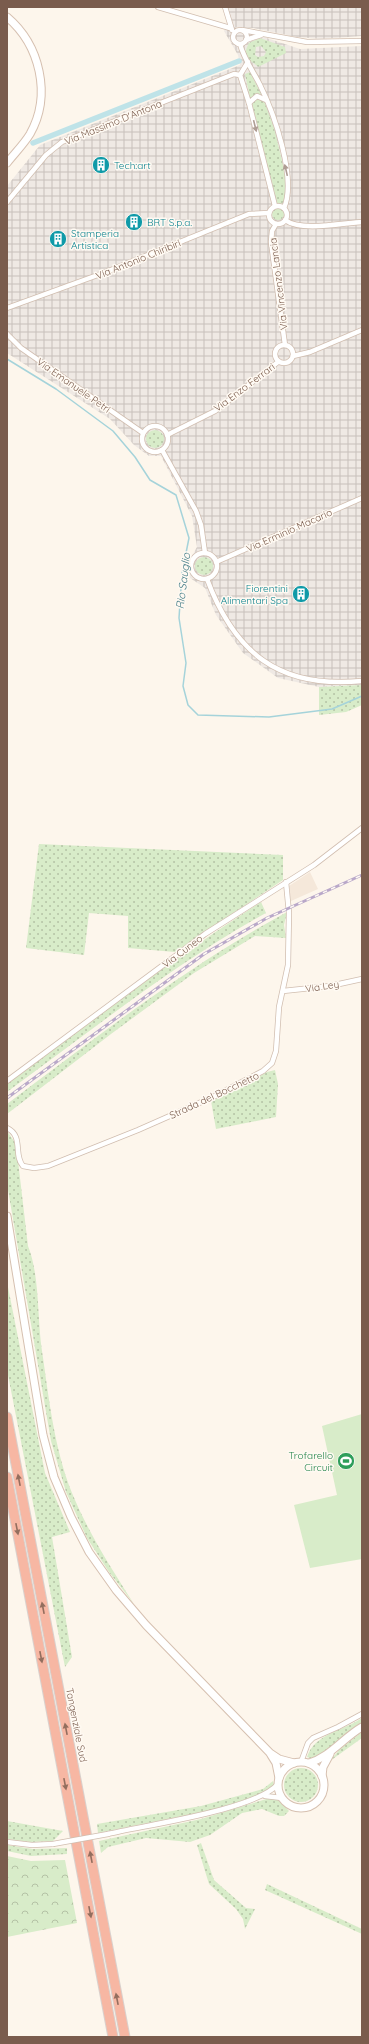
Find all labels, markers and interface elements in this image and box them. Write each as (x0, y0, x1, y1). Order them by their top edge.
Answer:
street label: Via Massimo D'Antona (63, 97, 164, 148)
one-way arrow (252, 120, 258, 132)
building icon: Tech:art (91, 155, 111, 175)
place label: Tech:art (114, 159, 151, 172)
one-way arrow (283, 164, 289, 177)
building icon: BRT S.p.a. (124, 212, 144, 232)
place label: BRT S.p.a. (147, 216, 192, 229)
place label: Stamperia Artistica (71, 227, 119, 252)
building icon: Stamperia Artistica (48, 229, 68, 249)
street label: Via Antonio Chiribiri (94, 236, 183, 282)
street label: Via Vincenzo Lancia (266, 237, 291, 331)
street label: Via Emanuele Petri (34, 355, 113, 416)
street label: Via Enzo Ferrari (211, 360, 277, 415)
street label: Via Erminio Macario (244, 506, 334, 555)
water label: Rio Sauglio (173, 551, 194, 610)
place label: Fiorentini Alimentari Spa (221, 582, 288, 607)
building icon: Fiorentini Alimentari Spa (291, 584, 311, 604)
street label: Via Cuneo (160, 932, 205, 971)
street label: Via Ley (304, 977, 340, 996)
street label: Strada del Bocchetto (167, 1069, 261, 1122)
place label: Trofarello Circuit (288, 1449, 334, 1474)
sports icon: Trofarello Circuit (336, 1451, 356, 1471)
one-way arrow (16, 1474, 22, 1487)
one-way arrow (14, 1523, 20, 1535)
one-way arrow (40, 1602, 46, 1614)
one-way arrow (38, 1651, 44, 1663)
street label: Tangenziale Sud (63, 1687, 90, 1763)
one-way arrow (63, 1723, 69, 1736)
one-way arrow (63, 1778, 69, 1791)
one-way arrow (87, 1851, 93, 1863)
one-way arrow (87, 1906, 93, 1918)
one-way arrow (114, 1993, 120, 2005)

